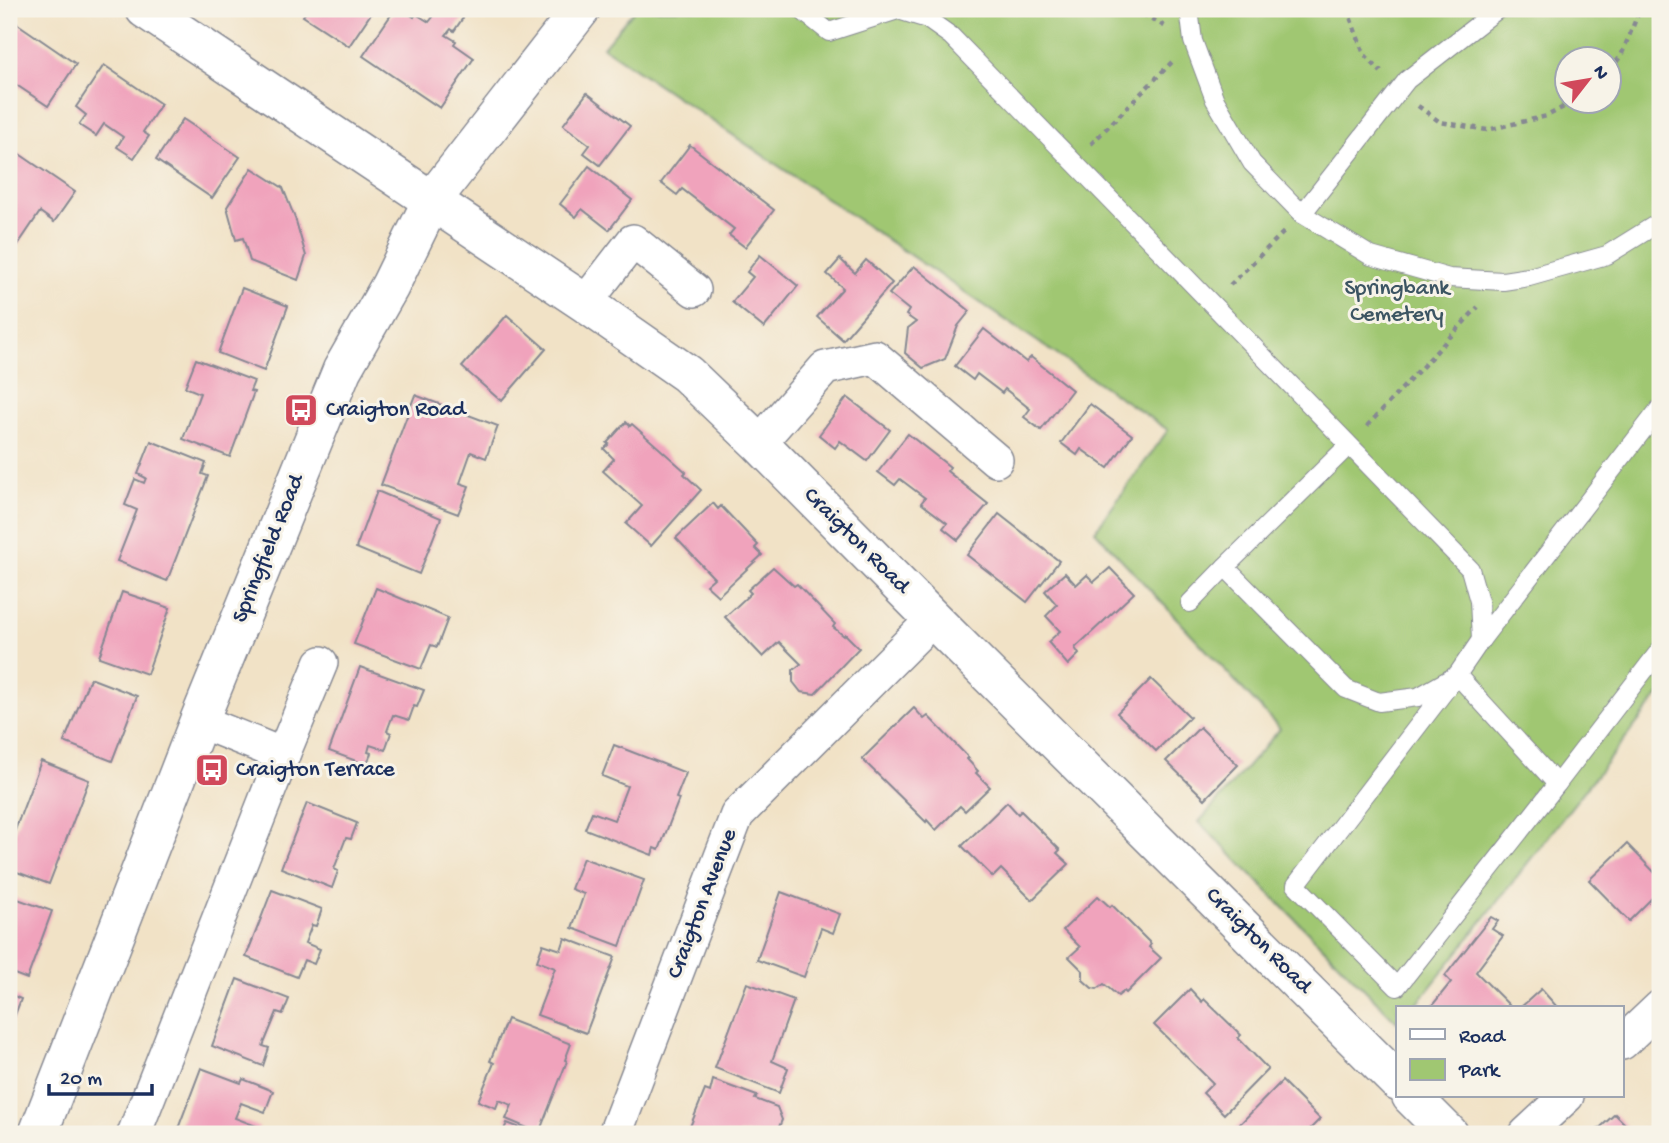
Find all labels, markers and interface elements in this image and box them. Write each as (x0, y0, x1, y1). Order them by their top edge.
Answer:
north arrow (1554, 46, 1624, 116)
text: N (1587, 62, 1613, 84)
park label: Springbank Cemetery (1344, 276, 1452, 329)
bus stop icon: Craigton Road (282, 391, 320, 429)
place label: Craigton Road (326, 397, 467, 424)
street label: Springfield Road (227, 470, 312, 627)
street label: Craigton Road (797, 482, 916, 601)
bus stop icon: Craigton Terrace (193, 751, 231, 789)
place label: Craigton Terrace (236, 757, 396, 784)
street label: Craigton Avenue (662, 824, 744, 983)
street label: Craigton Road (1199, 882, 1318, 1001)
legend (1396, 1006, 1624, 1098)
text: Road (1459, 1026, 1507, 1051)
scale bar (49, 1052, 152, 1096)
text: Park (1458, 1060, 1502, 1085)
text: 20 m (60, 1068, 102, 1093)

